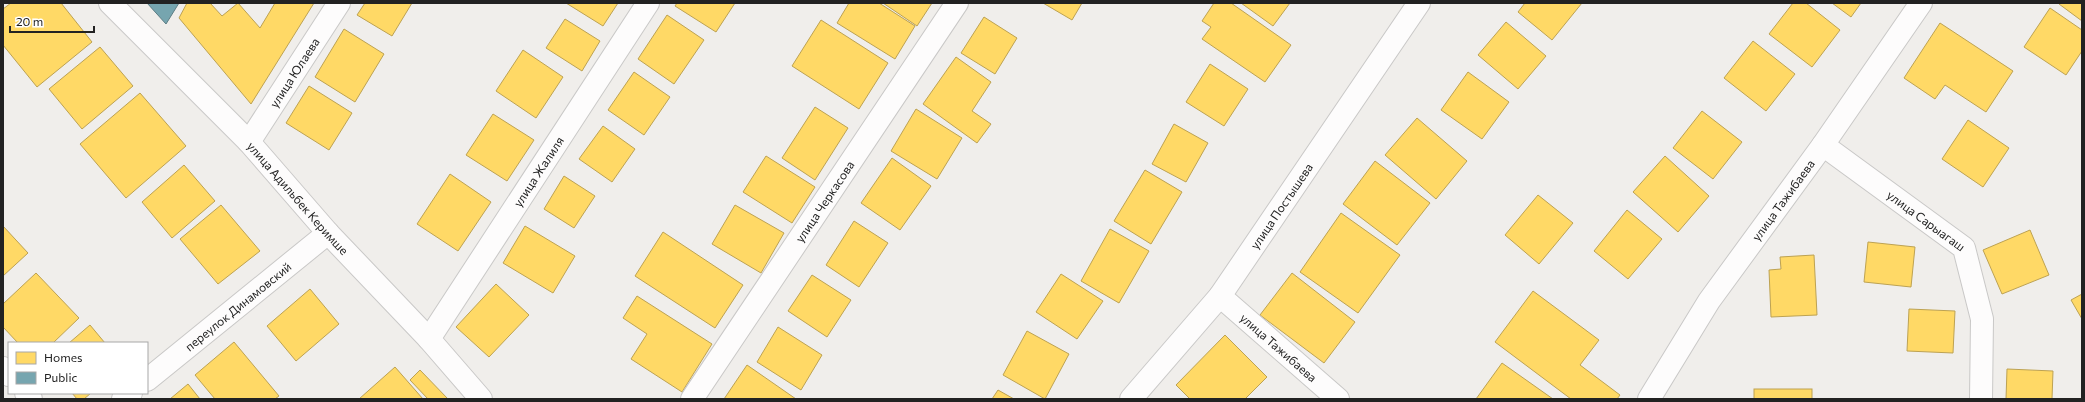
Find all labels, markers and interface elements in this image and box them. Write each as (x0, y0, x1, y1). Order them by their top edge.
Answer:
scale bar (10, 8, 94, 34)
text: 20 m (16, 14, 43, 28)
street label: улица Юлаева (266, 35, 322, 110)
street label: улица Жалиля (510, 134, 566, 209)
street label: улица Адильбек Керимше (245, 139, 351, 257)
street label: улица Тажибаева (1749, 157, 1817, 243)
street label: улица Черкасова (792, 158, 857, 245)
street label: улица Постышева (1247, 160, 1315, 251)
street label: улица Сарыагаш (1885, 187, 1968, 254)
street label: переулок Динамовский (182, 259, 294, 353)
street label: улица Тажибаева (1238, 310, 1320, 384)
legend (8, 342, 148, 394)
text: Homes (44, 350, 82, 364)
text: Public (44, 370, 77, 384)

